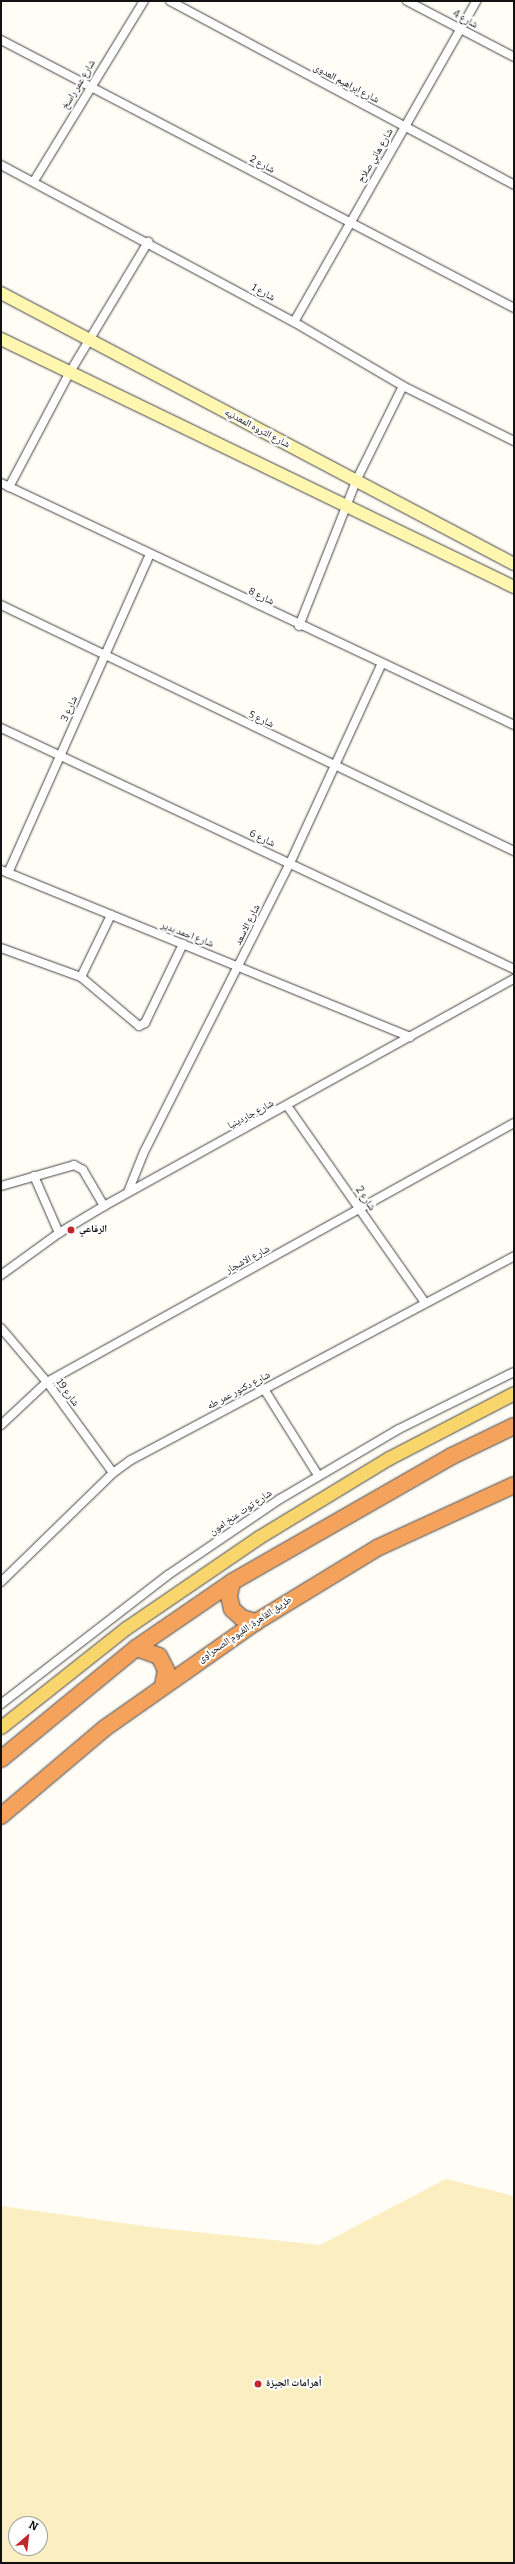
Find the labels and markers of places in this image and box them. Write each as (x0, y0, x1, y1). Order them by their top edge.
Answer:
place label: الرفاعي (79, 1224, 107, 1236)
marker: الرفاعي (66, 1225, 76, 1235)
place label: أهرامات الجيزة (266, 2378, 322, 2390)
marker: أهرامات الجيزة (253, 2379, 263, 2389)

